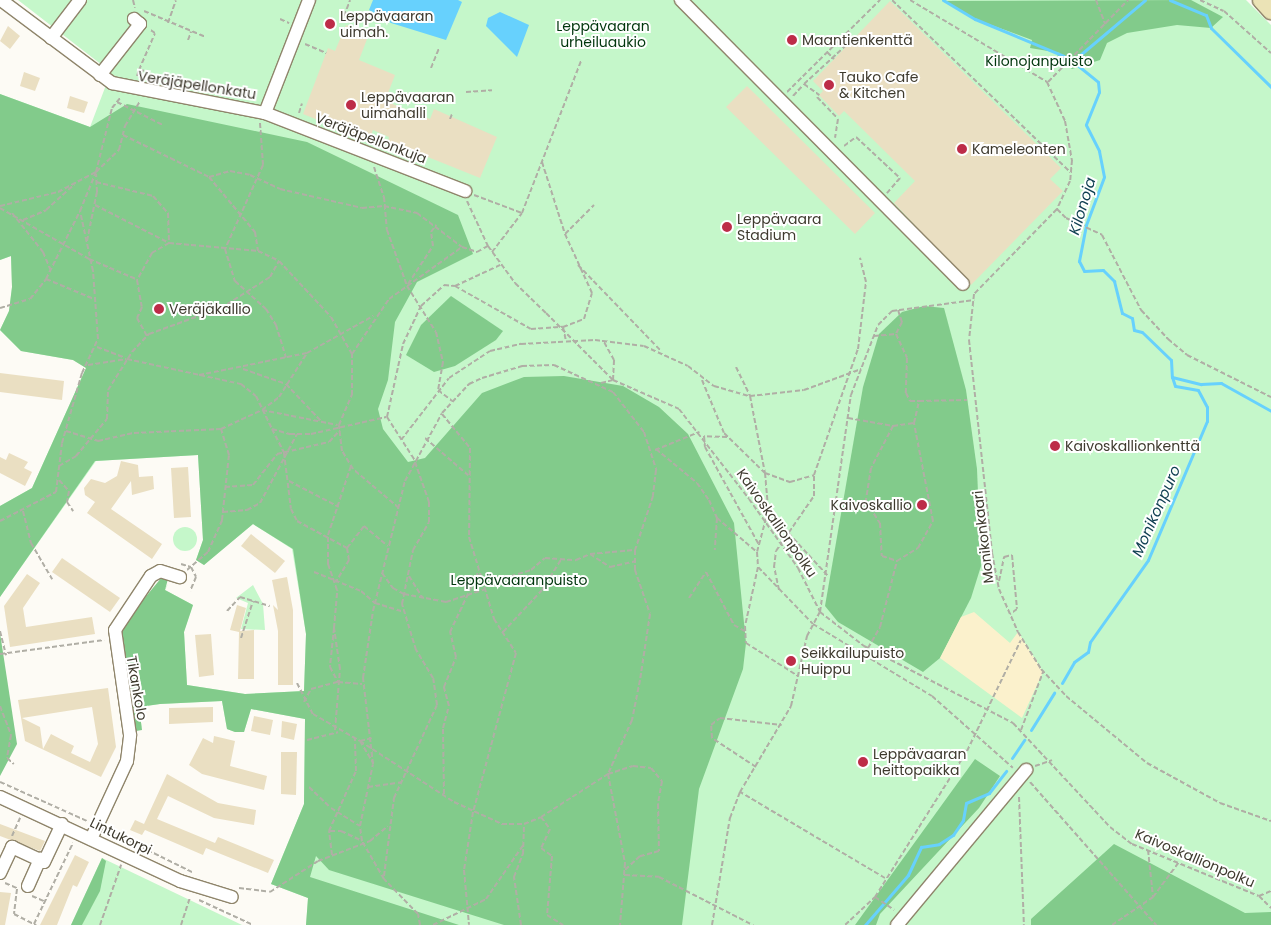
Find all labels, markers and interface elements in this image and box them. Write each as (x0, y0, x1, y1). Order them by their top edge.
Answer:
place label: Leppävaaran uimah. (340, 8, 434, 40)
marker: Leppävaaran uimah. (324, 18, 336, 30)
park label: Leppävaaran urheiluaukio (556, 18, 650, 50)
place label: Maantienkenttä (802, 32, 913, 48)
marker: Maantienkenttä (786, 34, 798, 46)
park label: Kilonojanpuisto (985, 53, 1093, 69)
street label: Veräjäpellonkatu (137, 67, 257, 103)
place label: Tauko Cafe & Kitchen (839, 69, 918, 102)
marker: Tauko Cafe & Kitchen (823, 79, 835, 91)
place label: Leppävaaran uimahalli (361, 89, 455, 121)
marker: Leppävaaran uimahalli (345, 99, 357, 111)
street label: Veräjäpellonkuja (313, 109, 429, 167)
place label: Kameleonten (972, 141, 1066, 157)
marker: Kameleonten (956, 143, 968, 155)
water label: Kilonoja (1065, 175, 1099, 237)
place label: Leppävaara Stadium (737, 211, 822, 243)
marker: Leppävaara Stadium (721, 221, 733, 233)
place label: Veräjäkallio (169, 301, 251, 317)
marker: Veräjäkallio (153, 303, 165, 315)
place label: Kaivoskallionkenttä (1065, 438, 1200, 454)
marker: Kaivoskallionkenttä (1049, 440, 1061, 452)
water label: Monikonpuro (1128, 463, 1184, 559)
street label: Kaivoskallionpolku (733, 466, 821, 580)
street label: Monikonkaari (969, 490, 997, 584)
place label: Kaivoskallio (831, 497, 912, 513)
marker: Kaivoskallio (916, 499, 928, 511)
park label: Leppävaaranpuisto (451, 572, 587, 588)
place label: Seikkailupuisto Huippu (801, 645, 904, 678)
street label: Tikankolo (123, 654, 151, 722)
marker: Seikkailupuisto Huippu (785, 655, 797, 667)
place label: Leppävaaran heittopaikka (873, 746, 967, 779)
marker: Leppävaaran heittopaikka (857, 756, 869, 768)
street label: Lintukorpi (87, 814, 155, 858)
street label: Kaivoskallionpolku (1133, 825, 1257, 891)

